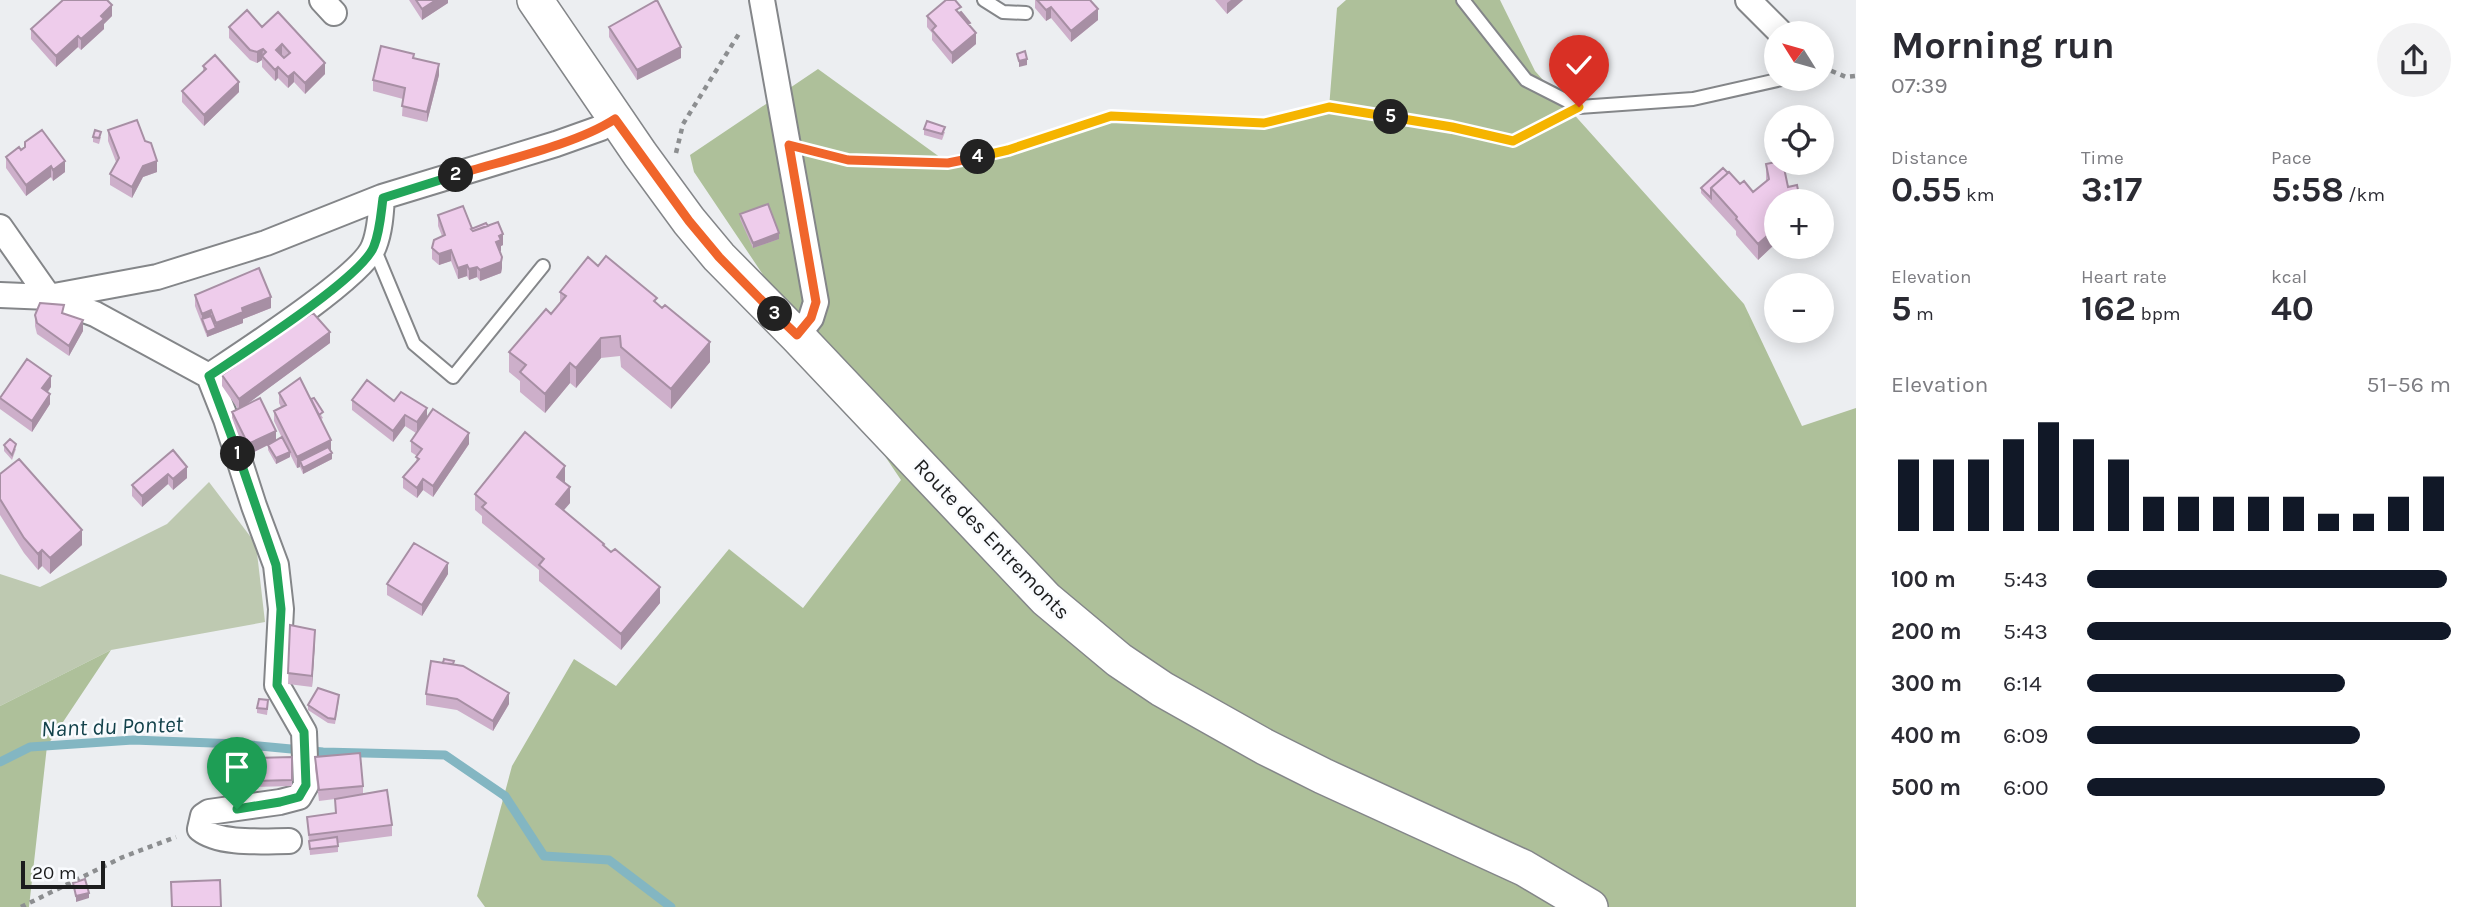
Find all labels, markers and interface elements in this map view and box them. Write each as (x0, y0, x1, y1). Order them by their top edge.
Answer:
north arrow (1764, 21, 1834, 91)
map controls (1764, 21, 1834, 343)
text: Morning run (1891, 23, 2115, 68)
button: share (2377, 23, 2451, 97)
pin (1549, 35, 1609, 107)
icon: check (1560, 46, 1598, 84)
text: 07:39 (1891, 72, 1948, 99)
pin: 5 (1374, 100, 1408, 134)
text: 5 (1385, 105, 1396, 127)
button: locate (1764, 105, 1834, 175)
pin: 4 (960, 140, 996, 174)
text: 4 (972, 145, 983, 167)
text: Distance (1891, 147, 1968, 169)
text: Time (2081, 147, 2124, 169)
text: Pace (2271, 147, 2312, 169)
pin: 2 (438, 158, 474, 192)
text: 2 (450, 163, 461, 185)
text: 0.55 (1891, 169, 1961, 210)
text: 3:17 (2081, 169, 2142, 210)
text: 5:58 (2271, 169, 2344, 210)
text: km (1961, 184, 1994, 206)
text: /km (2344, 184, 2385, 206)
button: + (1764, 189, 1834, 259)
text: Elevation (1891, 266, 1971, 288)
text: Heart rate (2081, 266, 2167, 288)
text: kcal (2271, 266, 2307, 288)
button: − (1764, 273, 1834, 343)
text: 5 (1891, 288, 1911, 329)
text: 162 (2081, 288, 2136, 329)
text: 40 (2271, 288, 2314, 329)
pin: 3 (758, 296, 792, 332)
text: 3 (769, 302, 780, 324)
text: m (1911, 303, 1934, 325)
text: bpm (2136, 303, 2181, 325)
text: Elevation (1891, 371, 1988, 398)
text: 51–56 m (2366, 371, 2451, 398)
pin: 1 (220, 436, 256, 472)
text: 1 (234, 442, 241, 464)
street label: Route des Entremonts (909, 454, 1075, 624)
text: 100 m (1891, 566, 1956, 593)
text: 5:43 (2003, 566, 2048, 593)
text: 200 m (1891, 618, 1962, 645)
text: 5:43 (2003, 618, 2048, 645)
text: 300 m (1891, 670, 1962, 697)
text: 6:14 (2003, 670, 2042, 697)
water label: Nant du Pontet (41, 710, 185, 742)
text: 400 m (1891, 722, 1961, 749)
text: 6:09 (2003, 722, 2048, 749)
pin (207, 737, 267, 809)
icon: arrive (218, 748, 256, 786)
text: 500 m (1891, 774, 1961, 801)
text: 6:00 (2003, 774, 2049, 801)
scale bar (21, 858, 105, 890)
text: 20 m (32, 862, 77, 884)

